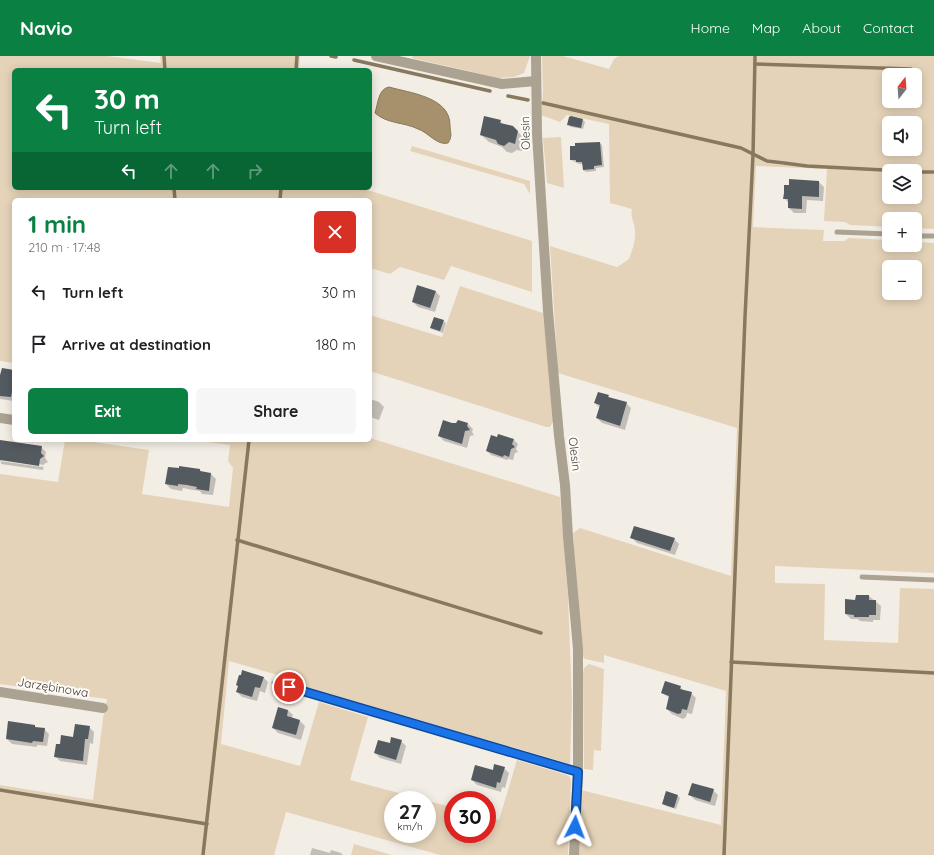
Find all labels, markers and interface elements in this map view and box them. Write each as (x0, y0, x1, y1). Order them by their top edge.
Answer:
text: Navio (20, 16, 73, 40)
text: Home (691, 19, 730, 37)
text: Map (752, 19, 780, 37)
text: About (802, 19, 841, 37)
text: Contact (863, 19, 914, 37)
north arrow (882, 68, 922, 108)
map controls (882, 68, 922, 300)
text: 30 m (94, 81, 160, 116)
icon: left (28, 84, 80, 136)
text: Turn left (94, 116, 162, 139)
street label: Olesin (517, 116, 533, 150)
button: sound (882, 116, 922, 156)
icon: left (118, 160, 140, 182)
icon: ahead (160, 160, 182, 182)
icon: ahead (202, 160, 224, 182)
icon: right (244, 160, 266, 182)
button: layers (882, 164, 922, 204)
text: 1 min (28, 209, 86, 239)
button: close (314, 211, 356, 253)
button: + (882, 212, 922, 252)
text: 210 m · 17:48 (28, 239, 101, 255)
button: − (882, 260, 922, 300)
icon: left (28, 281, 50, 303)
text: Turn left (62, 283, 124, 302)
text: 30 m (321, 283, 356, 302)
icon: arrive (28, 333, 50, 355)
text: Arrive at destination (62, 335, 211, 354)
text: 180 m (316, 335, 356, 354)
button: Exit (28, 388, 188, 434)
button: Share (196, 388, 356, 434)
street label: Olesin (565, 436, 585, 472)
pin (272, 670, 306, 704)
street label: Jarzębinowa (16, 674, 90, 700)
icon: arrive (278, 676, 300, 698)
speed limit sign: 30 (444, 791, 496, 843)
text: 27 (399, 799, 421, 824)
position arrow (554, 806, 596, 848)
text: km/h (397, 820, 423, 833)

